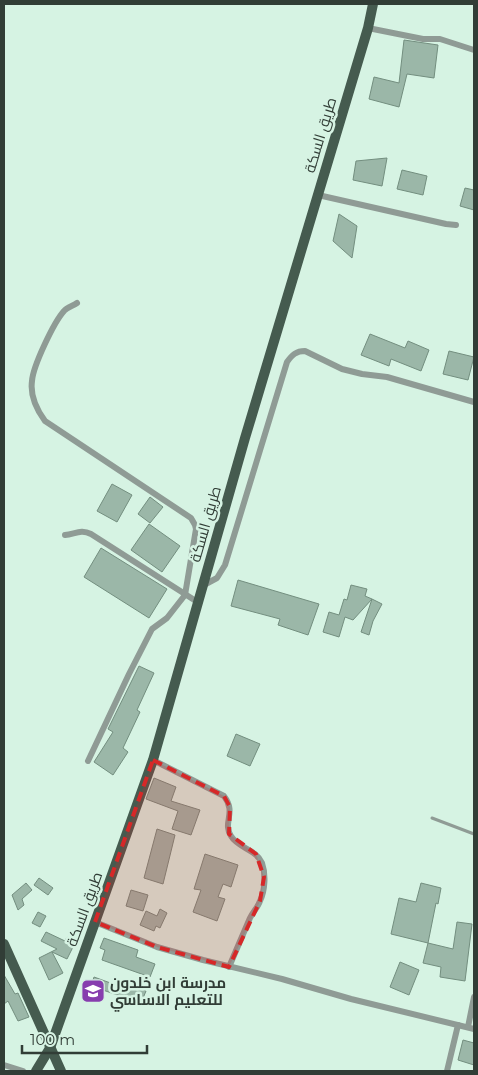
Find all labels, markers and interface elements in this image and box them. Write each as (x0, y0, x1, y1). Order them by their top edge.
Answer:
street label: طريق السكة (300, 95, 341, 175)
street label: طريق السكة (185, 484, 226, 564)
street label: طريق السكة (62, 869, 107, 949)
place label: مدرسة ابن خلدون للتعليم الاساسي (110, 973, 226, 1012)
school or university icon: مدرسة ابن خلدون للتعليم الاساسي (80, 978, 106, 1004)
scale bar (22, 1022, 148, 1054)
text: 100 m (30, 1030, 75, 1049)

